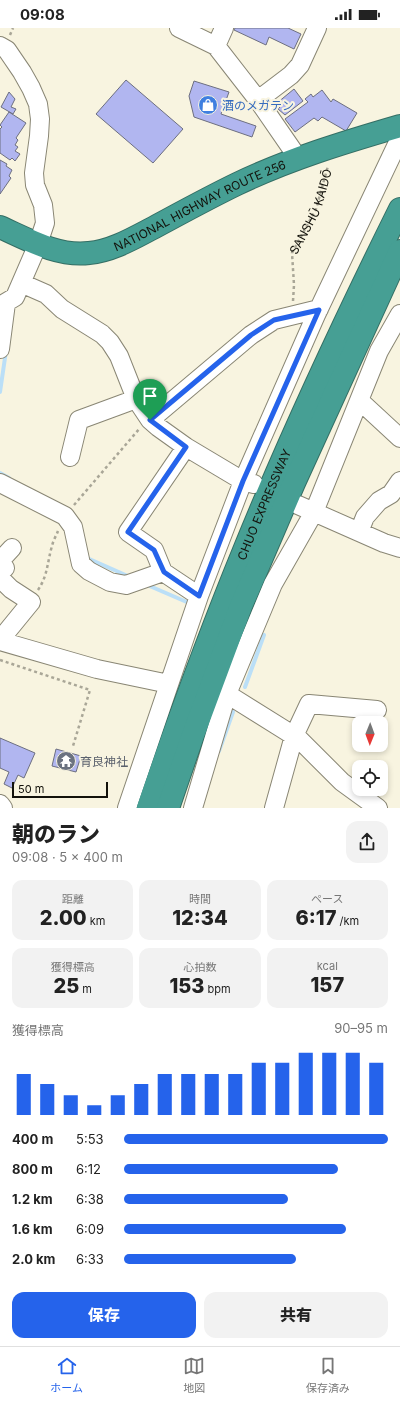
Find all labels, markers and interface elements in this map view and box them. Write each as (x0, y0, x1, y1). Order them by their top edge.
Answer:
text: 09:08 (20, 5, 65, 24)
shop icon: 酒のメガテン (197, 94, 219, 116)
place label: 酒のメガテン (222, 98, 294, 113)
street label: NATIONAL HIGHWAY ROUTE 256 (111, 156, 288, 254)
street label: SANSHŪ KAIDŌ (286, 167, 334, 256)
pin (133, 379, 167, 420)
icon: arrive (139, 385, 161, 407)
street label: CHUO EXPRESSWAY (233, 446, 294, 562)
north arrow (352, 716, 388, 752)
map controls (352, 716, 388, 796)
temple icon: 育良神社 (55, 750, 77, 772)
place label: 育良神社 (80, 754, 128, 769)
button: locate (352, 760, 388, 796)
scale bar (12, 780, 108, 799)
text: 50 m (18, 782, 44, 796)
text: 朝のラン (12, 821, 100, 847)
button: share (346, 821, 388, 863)
text: 09:08 · 5 × 400 m (12, 849, 123, 865)
text: 距離 (62, 892, 84, 906)
text: 時間 (189, 892, 211, 906)
text: ペース (311, 892, 344, 906)
text: 2.00 (40, 906, 87, 930)
text: 12:34 (172, 906, 228, 930)
text: 6:17 (296, 906, 336, 930)
text: km (87, 914, 105, 928)
text: /km (336, 914, 359, 928)
text: kcal (317, 959, 338, 973)
text: 獲得標高 (51, 960, 95, 974)
text: 心拍数 (183, 960, 216, 974)
text: 157 (311, 973, 344, 997)
text: 25 (53, 974, 79, 998)
text: 153 (169, 974, 204, 998)
text: m (79, 982, 92, 996)
text: bpm (204, 982, 231, 996)
text: 90–95 m (334, 1020, 388, 1036)
text: 獲得標高 (12, 1022, 64, 1038)
text: 400 m (12, 1131, 53, 1147)
text: 5:53 (76, 1131, 104, 1147)
text: 800 m (12, 1161, 53, 1177)
text: 6:12 (76, 1161, 101, 1177)
text: 1.2 km (12, 1191, 53, 1207)
text: 6:38 (76, 1191, 104, 1207)
text: 1.6 km (12, 1221, 53, 1237)
text: 6:09 (76, 1221, 104, 1237)
text: 2.0 km (12, 1251, 55, 1267)
text: 6:33 (76, 1251, 104, 1267)
button: 保存 (12, 1292, 196, 1338)
button: 共有 (204, 1292, 388, 1338)
tab: ホーム (50, 1355, 83, 1395)
tab: 地図 (183, 1355, 205, 1395)
tab: 保存済み (306, 1355, 350, 1395)

